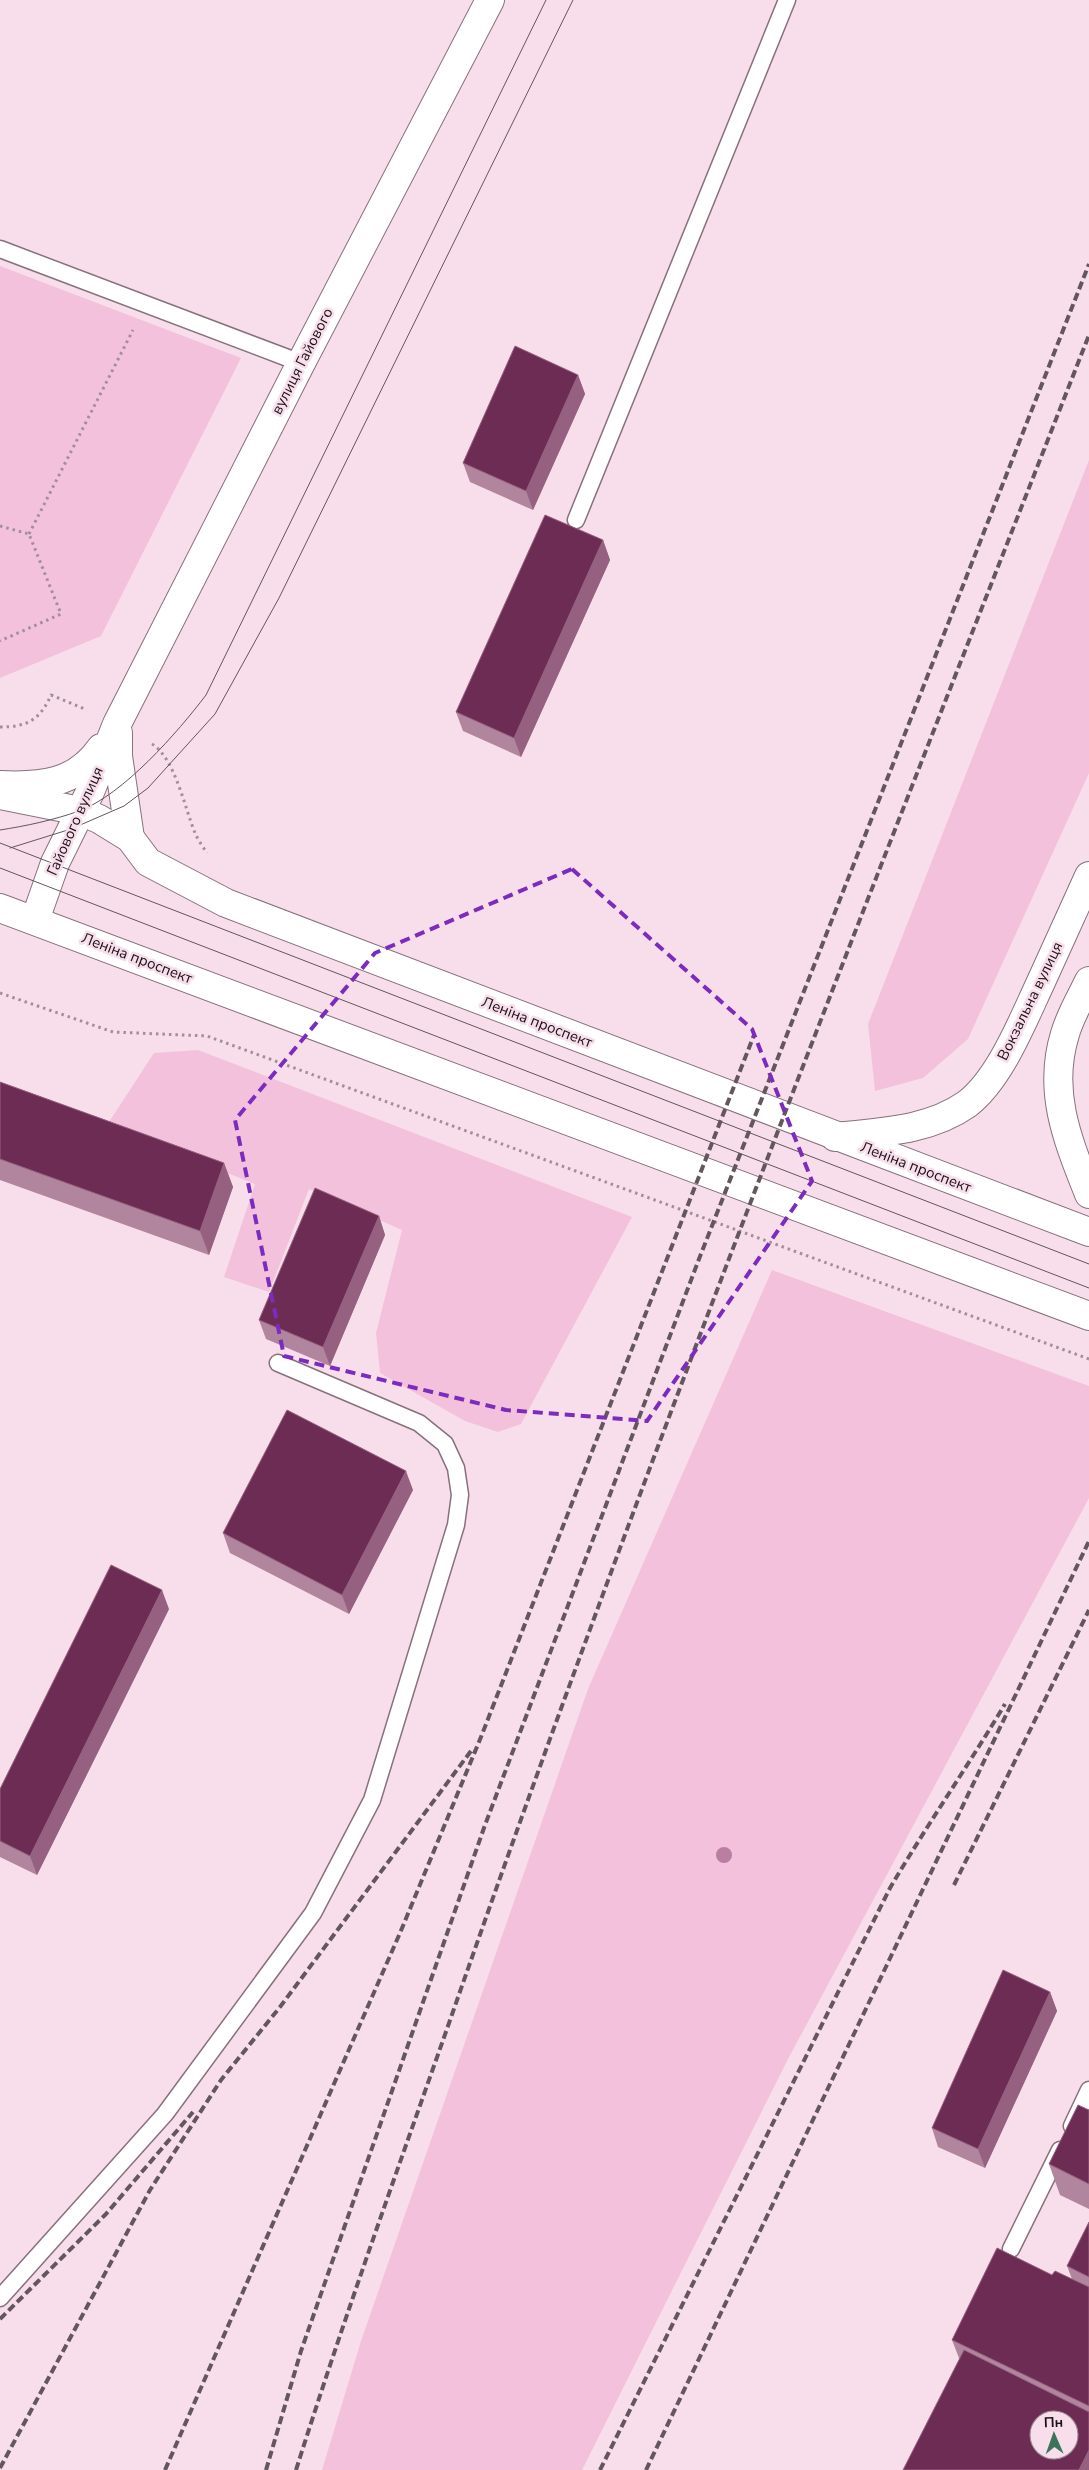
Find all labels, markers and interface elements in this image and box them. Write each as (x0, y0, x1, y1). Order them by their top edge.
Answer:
street label: вулиця Гайового (267, 304, 337, 418)
street label: Гайового вулиця (42, 763, 108, 879)
street label: Леніна проспект (79, 928, 196, 988)
street label: Вокзальна вулиця (993, 938, 1067, 1064)
street label: Леніна проспект (479, 992, 596, 1052)
street label: Леніна проспект (858, 1137, 975, 1197)
north arrow (1029, 2410, 1079, 2460)
text: Пн (1044, 2413, 1064, 2432)

